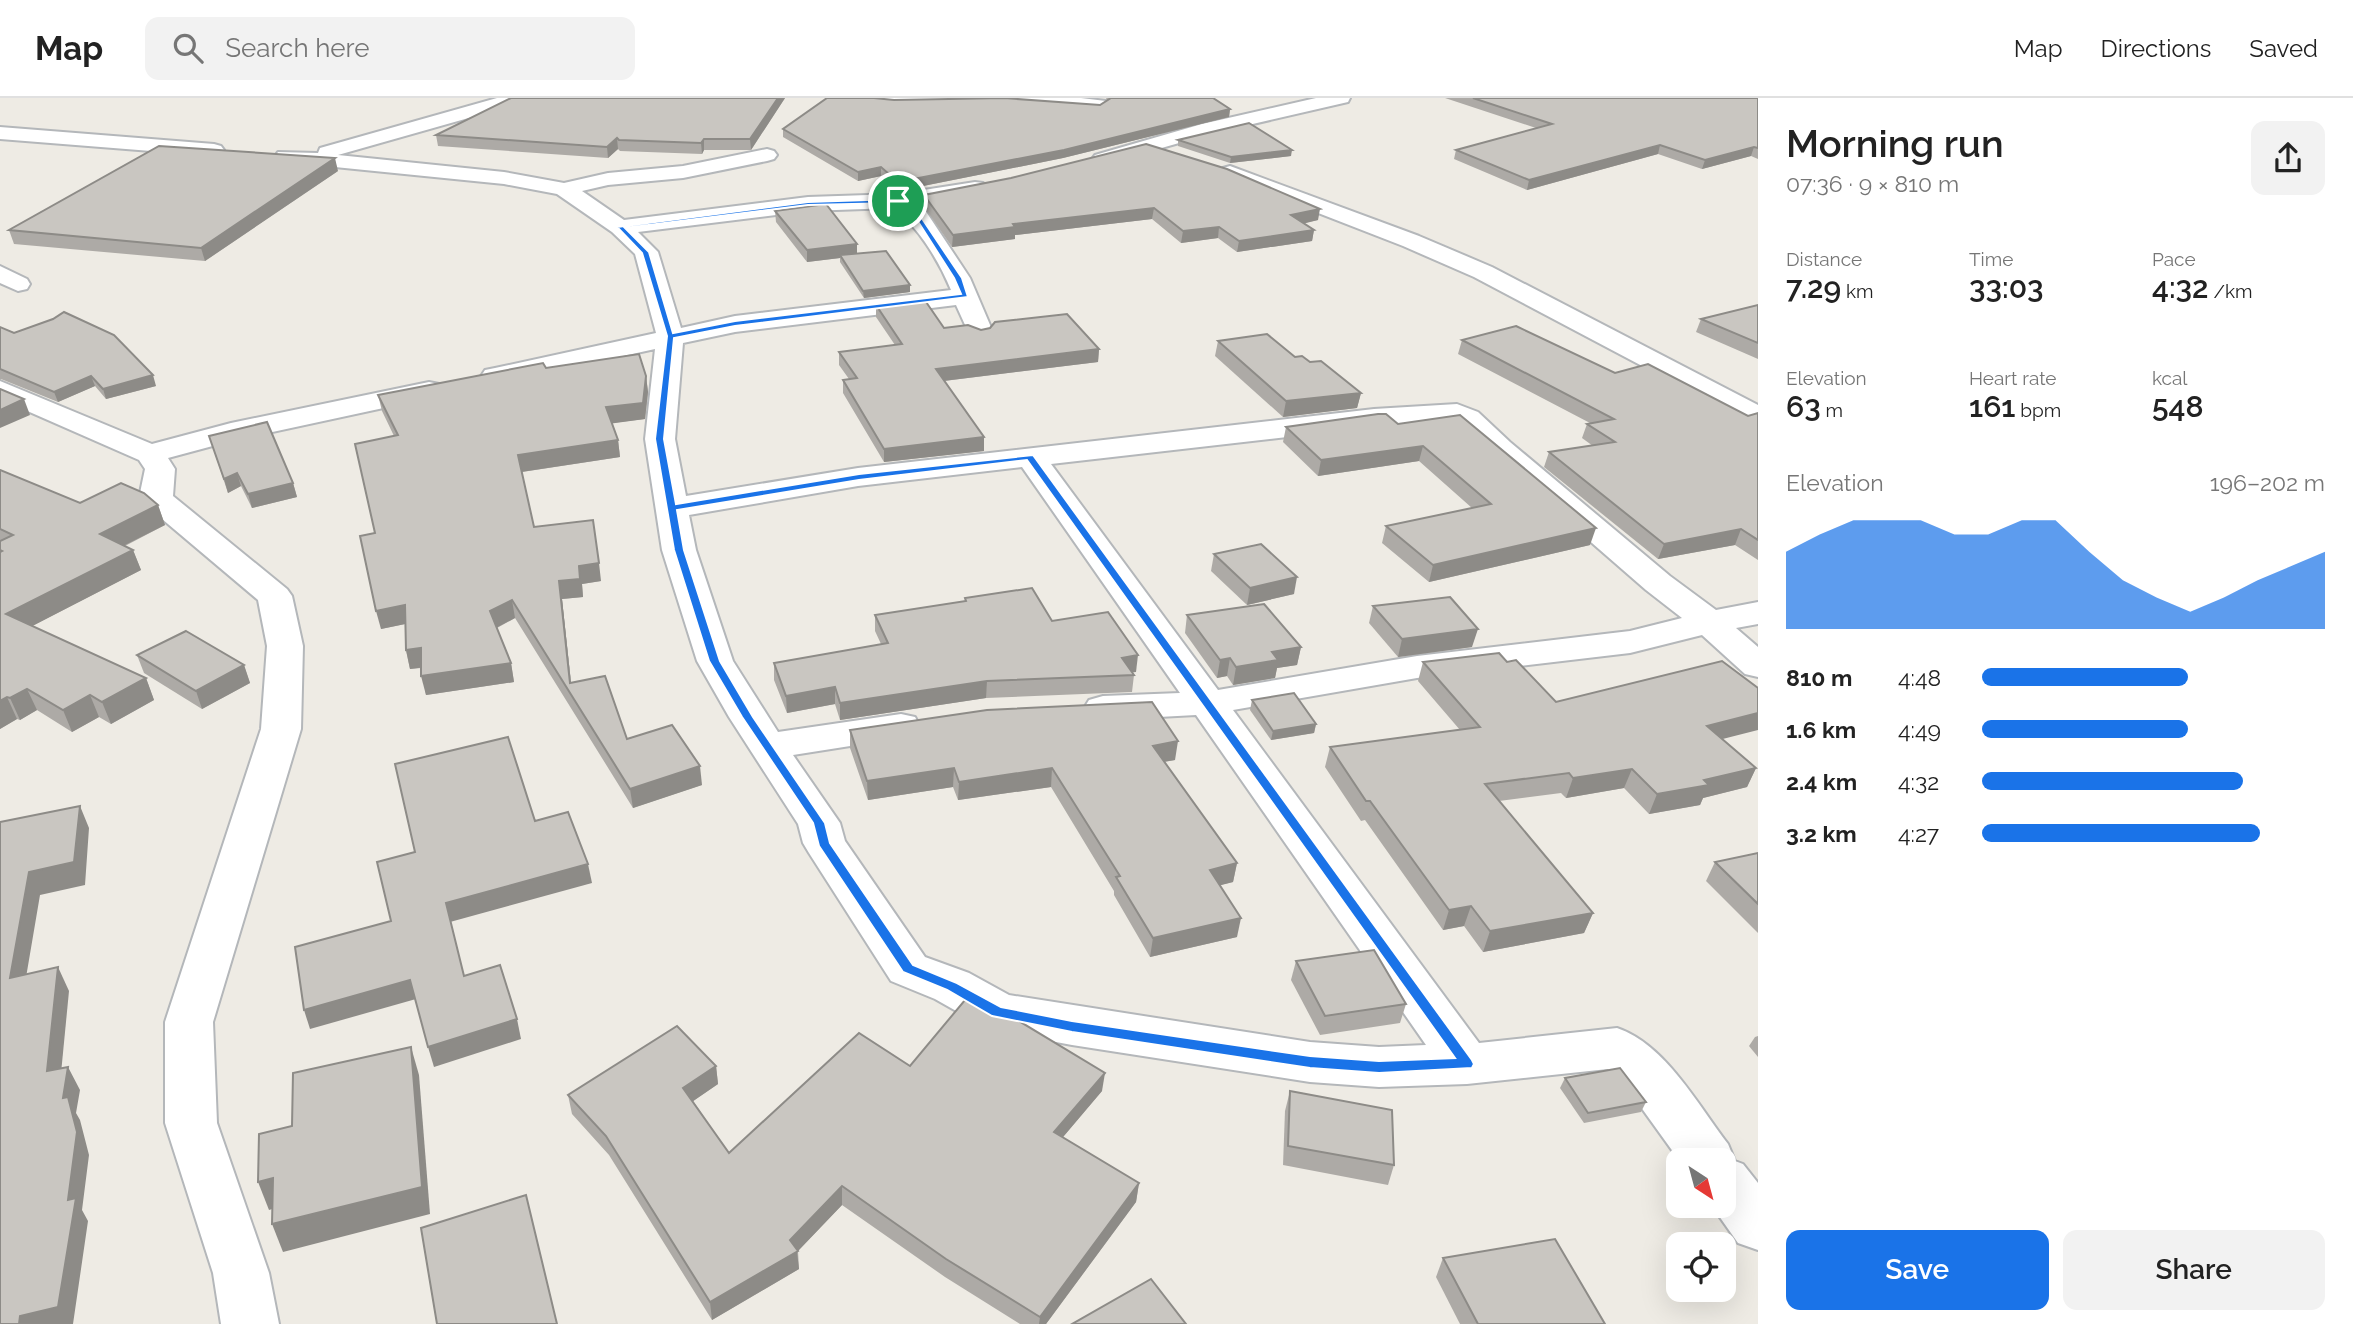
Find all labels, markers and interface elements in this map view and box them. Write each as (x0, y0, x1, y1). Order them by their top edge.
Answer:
search box (145, 17, 635, 80)
text: Map (35, 29, 103, 68)
icon: search (169, 29, 207, 67)
text: Search here (225, 33, 370, 63)
text: Map (2014, 34, 2063, 63)
text: Directions (2101, 34, 2211, 63)
text: Saved (2249, 34, 2318, 63)
text: Morning run (1786, 121, 2004, 166)
button: share (2251, 121, 2325, 195)
text: 07:36 · 9 × 810 m (1786, 170, 1959, 197)
pin (868, 171, 928, 231)
icon: arrive (879, 182, 917, 220)
text: Distance (1786, 248, 1862, 270)
text: Time (1969, 248, 2013, 270)
text: Pace (2152, 248, 2196, 270)
text: 7.29 (1786, 270, 1841, 305)
text: 33:03 (1969, 270, 2044, 305)
text: 4:32 (2152, 270, 2209, 305)
text: km (1841, 280, 1874, 302)
text: /km (2209, 280, 2252, 302)
text: Elevation (1786, 367, 1867, 389)
text: Heart rate (1969, 367, 2057, 389)
text: kcal (2152, 367, 2188, 389)
text: 63 (1786, 389, 1821, 424)
text: 161 (1969, 389, 2015, 424)
text: 548 (2152, 389, 2203, 424)
text: m (1821, 399, 1843, 421)
text: bpm (2015, 399, 2061, 421)
text: Elevation (1786, 469, 1884, 496)
text: 196–202 m (2210, 469, 2325, 496)
text: 810 m (1786, 664, 1852, 691)
text: 4:48 (1898, 664, 1941, 691)
text: 1.6 km (1786, 716, 1856, 743)
text: 4:49 (1898, 716, 1941, 743)
text: 2.4 km (1786, 768, 1857, 795)
text: 4:32 (1898, 768, 1939, 795)
text: 3.2 km (1786, 820, 1857, 847)
text: 4:27 (1898, 820, 1939, 847)
north arrow (1666, 1148, 1736, 1218)
map controls (1666, 1148, 1736, 1302)
button: Save (1786, 1230, 2049, 1310)
button: Share (2063, 1230, 2325, 1310)
button: locate (1666, 1232, 1736, 1302)

